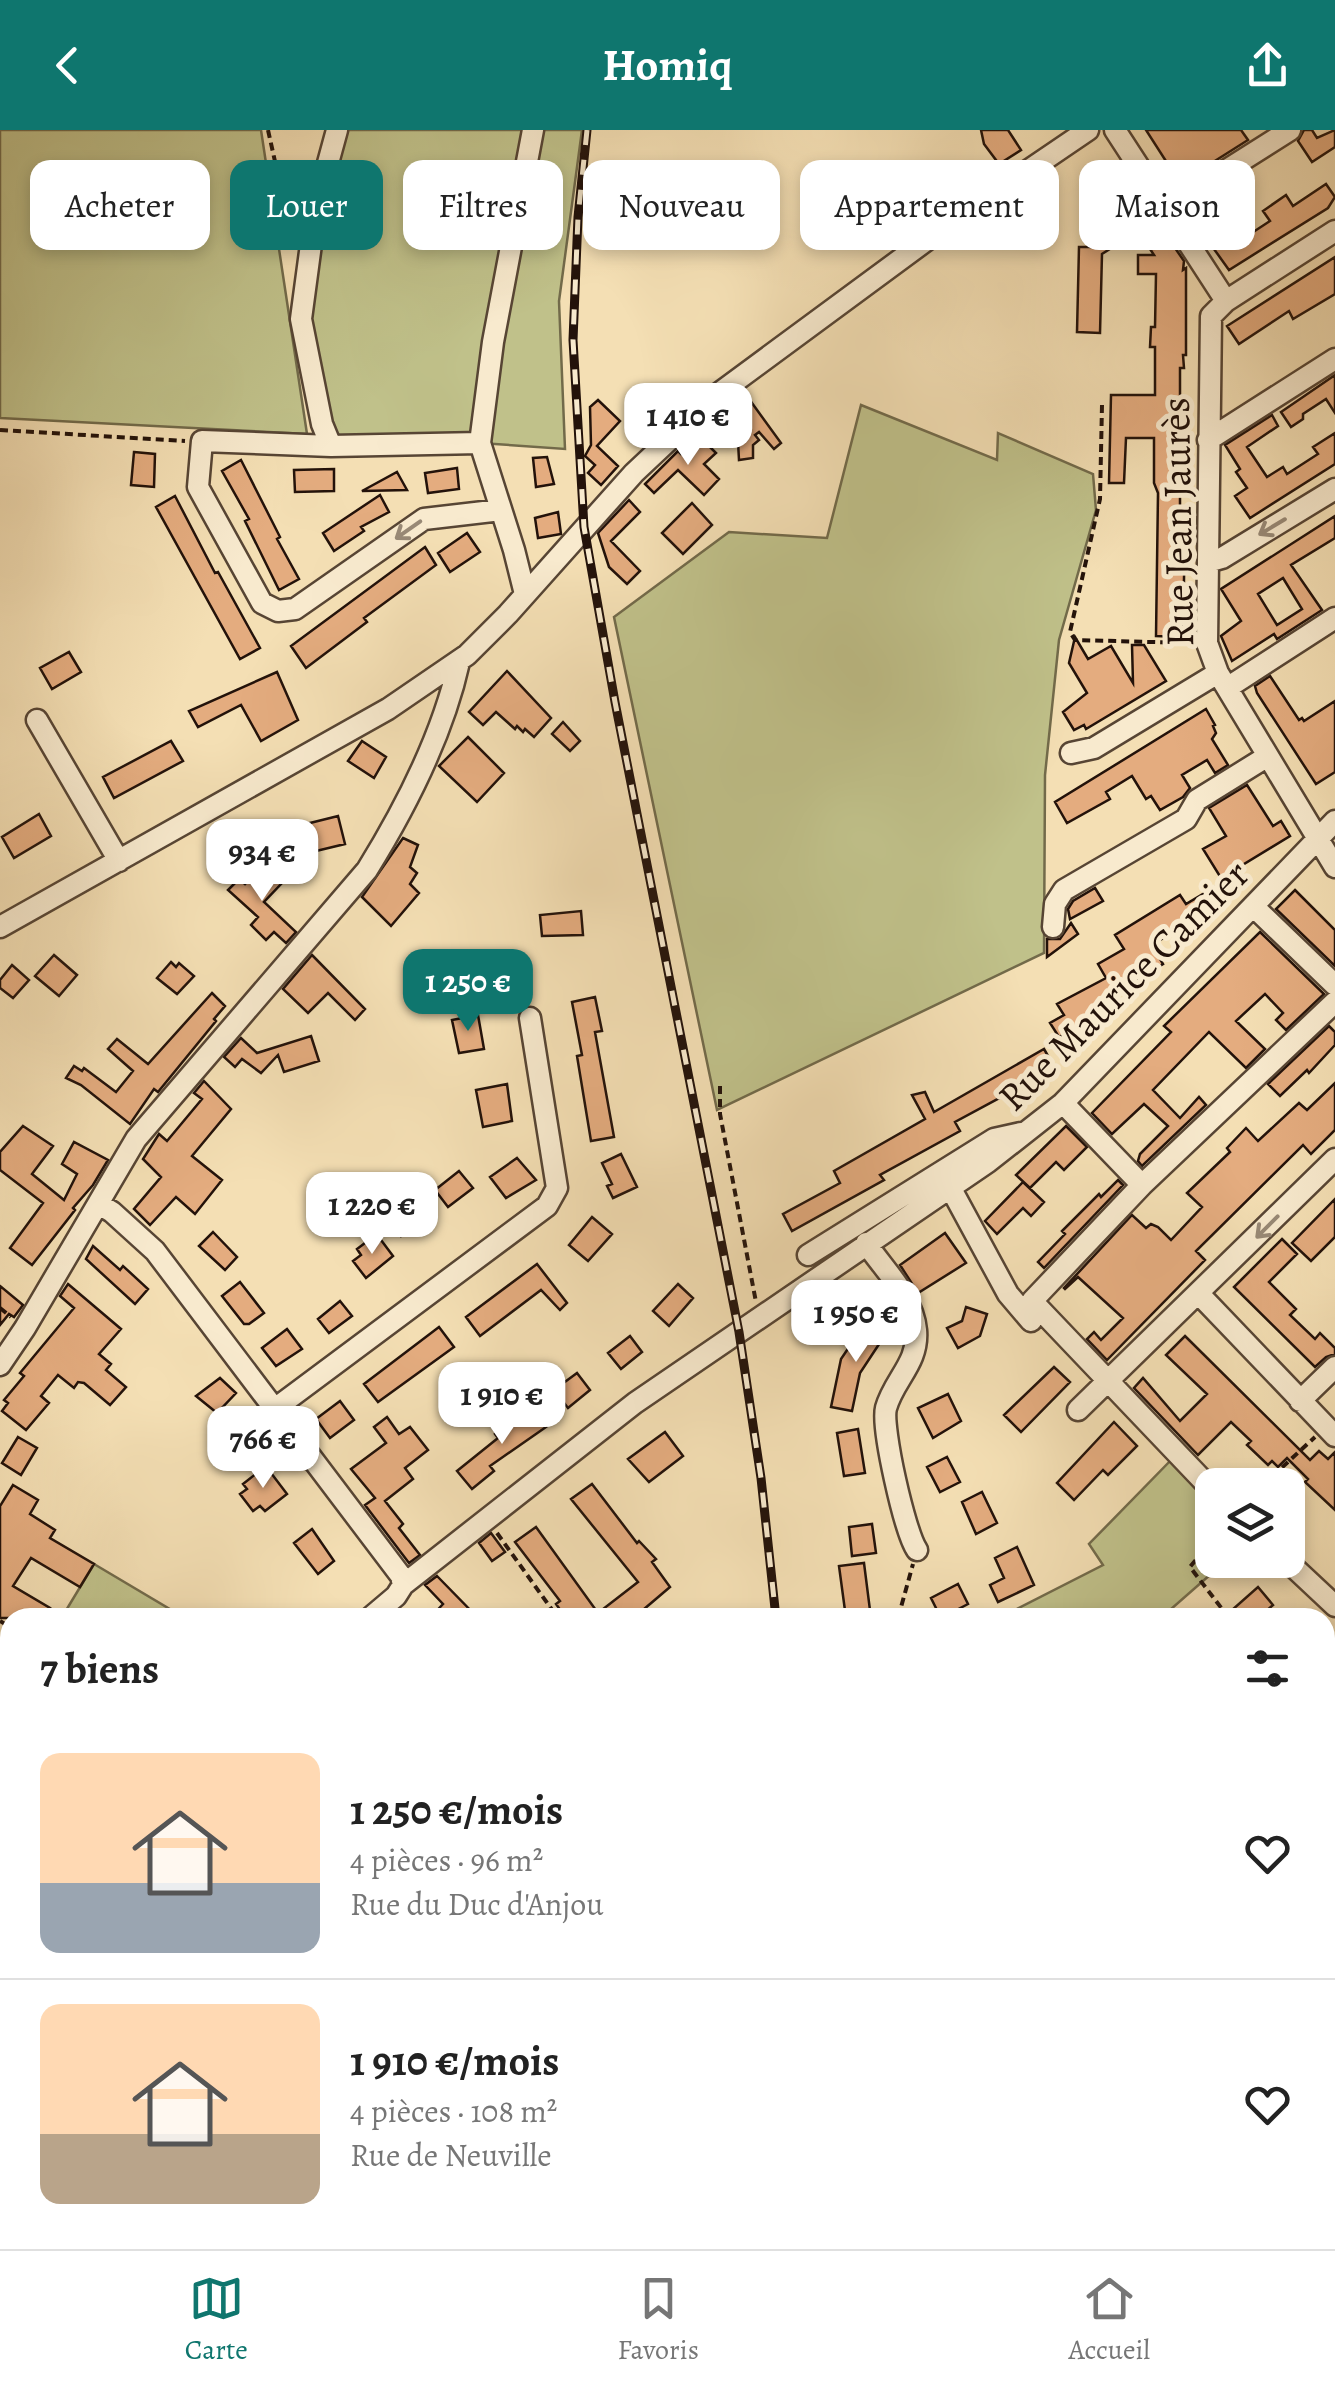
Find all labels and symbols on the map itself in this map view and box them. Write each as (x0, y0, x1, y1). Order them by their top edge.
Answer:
pin: 1 410 € (596, 383, 780, 468)
street label: Rue Jean Jaurès (1148, 397, 1207, 647)
one-way arrow (1258, 517, 1287, 537)
one-way arrow (395, 520, 422, 541)
pin: 934 € (192, 819, 332, 904)
street label: Rue Maurice Camier (986, 848, 1261, 1123)
pin: 1 250 € (376, 949, 560, 1034)
pin: 1 220 € (280, 1172, 464, 1257)
one-way arrow (1255, 1214, 1280, 1239)
pin: 1 950 € (764, 1280, 948, 1365)
pin: 1 910 € (410, 1362, 594, 1447)
pin: 766 € (193, 1406, 333, 1491)

